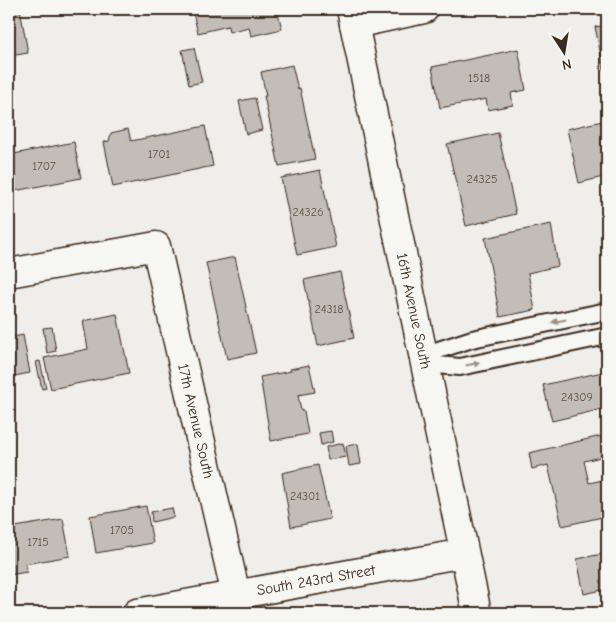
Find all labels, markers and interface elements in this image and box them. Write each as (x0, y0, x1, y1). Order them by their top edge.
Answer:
north arrow (538, 28, 588, 78)
text: N (560, 55, 573, 73)
house number: 1518 (468, 71, 490, 85)
house number: 1701 (148, 147, 170, 161)
house number: 1707 (32, 159, 56, 173)
house number: 24325 (467, 172, 497, 186)
house number: 24326 (293, 205, 323, 219)
street label: 16th Avenue South (393, 251, 435, 371)
house number: 24318 (314, 302, 344, 316)
one-way arrow (552, 317, 567, 325)
one-way arrow (466, 360, 481, 368)
street label: 17th Avenue South (174, 362, 218, 480)
house number: 24309 (561, 390, 593, 404)
house number: 24301 (290, 489, 320, 503)
house number: 1705 (110, 523, 134, 537)
house number: 1715 (27, 535, 49, 549)
street label: South 243rd Street (255, 561, 377, 599)

